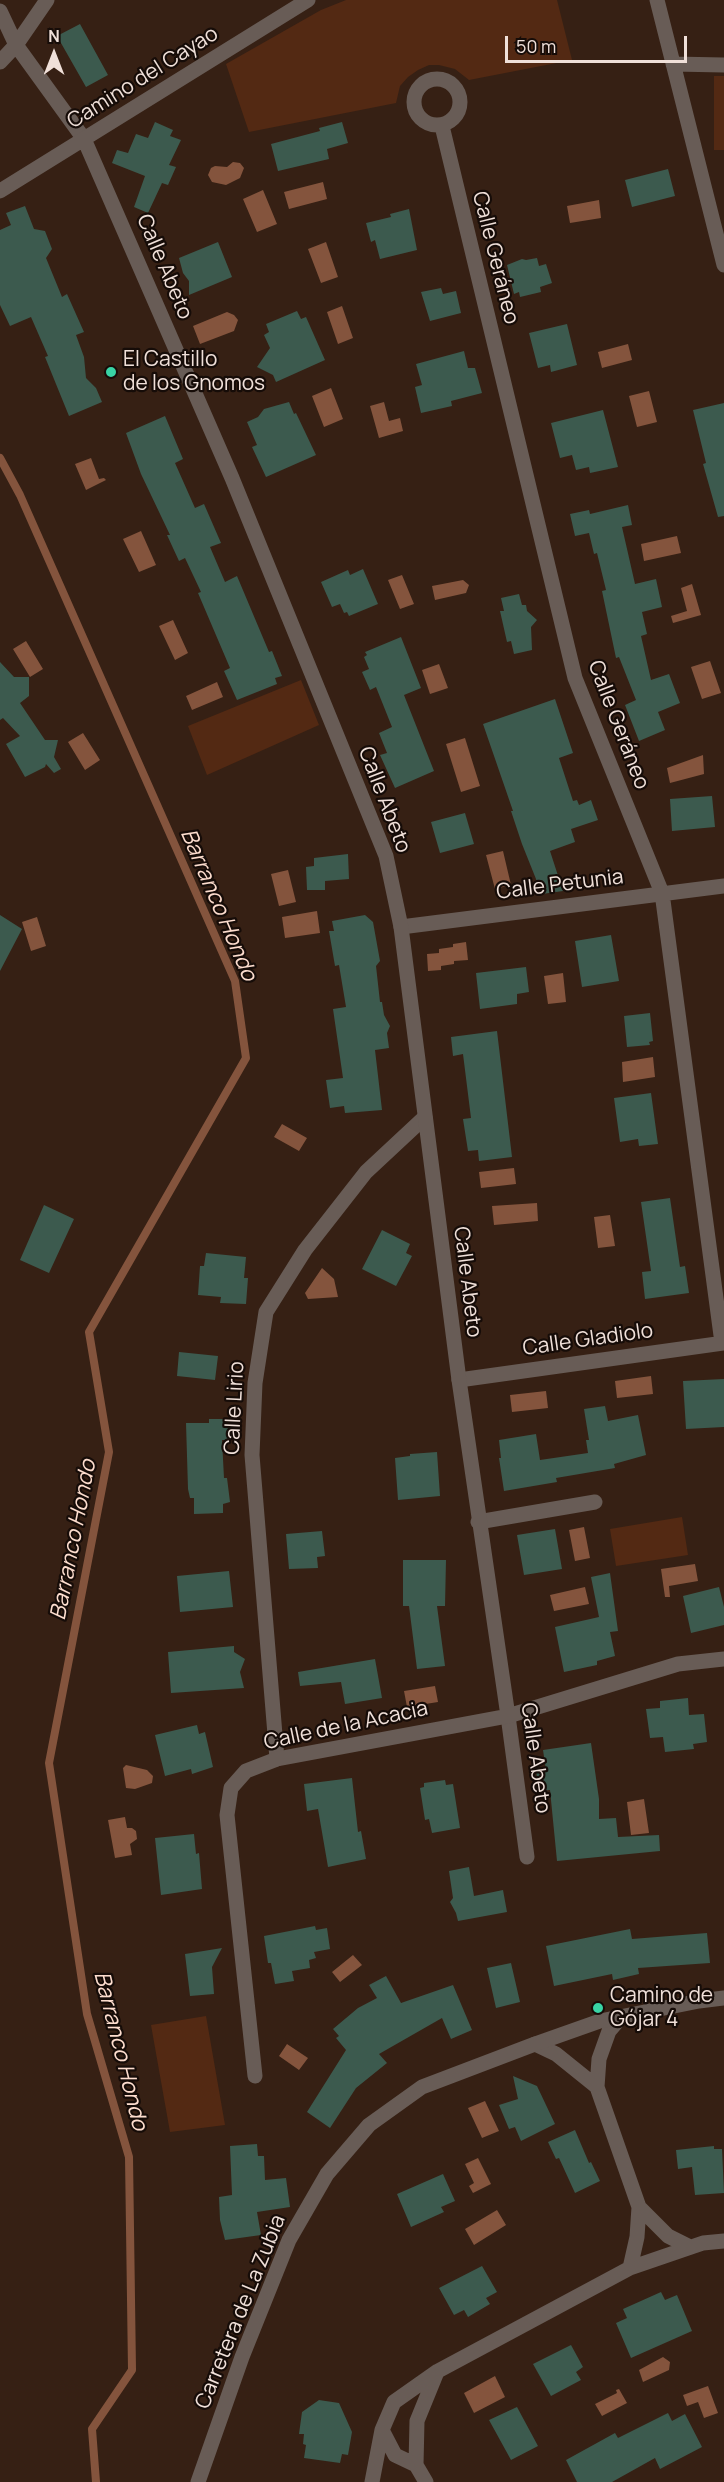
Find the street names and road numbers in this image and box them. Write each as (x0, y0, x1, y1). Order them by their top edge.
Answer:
street label: Camino del Cayao (63, 21, 223, 135)
street label: Calle Geráneo (466, 189, 524, 327)
street label: Calle Abeto (131, 211, 197, 323)
street label: Calle Geráneo (582, 657, 654, 793)
street label: Calle Abeto (352, 743, 416, 857)
street label: Calle Petunia (495, 865, 625, 905)
street label: Calle Abeto (448, 1225, 486, 1339)
street label: Calle Gladiolo (521, 1318, 655, 1362)
street label: Calle Lirio (220, 1361, 250, 1455)
street label: Calle de la Acacia (262, 1696, 430, 1756)
street label: Calle Abeto (515, 1701, 555, 1815)
street label: Carretera de La Zubia (191, 2211, 291, 2413)

